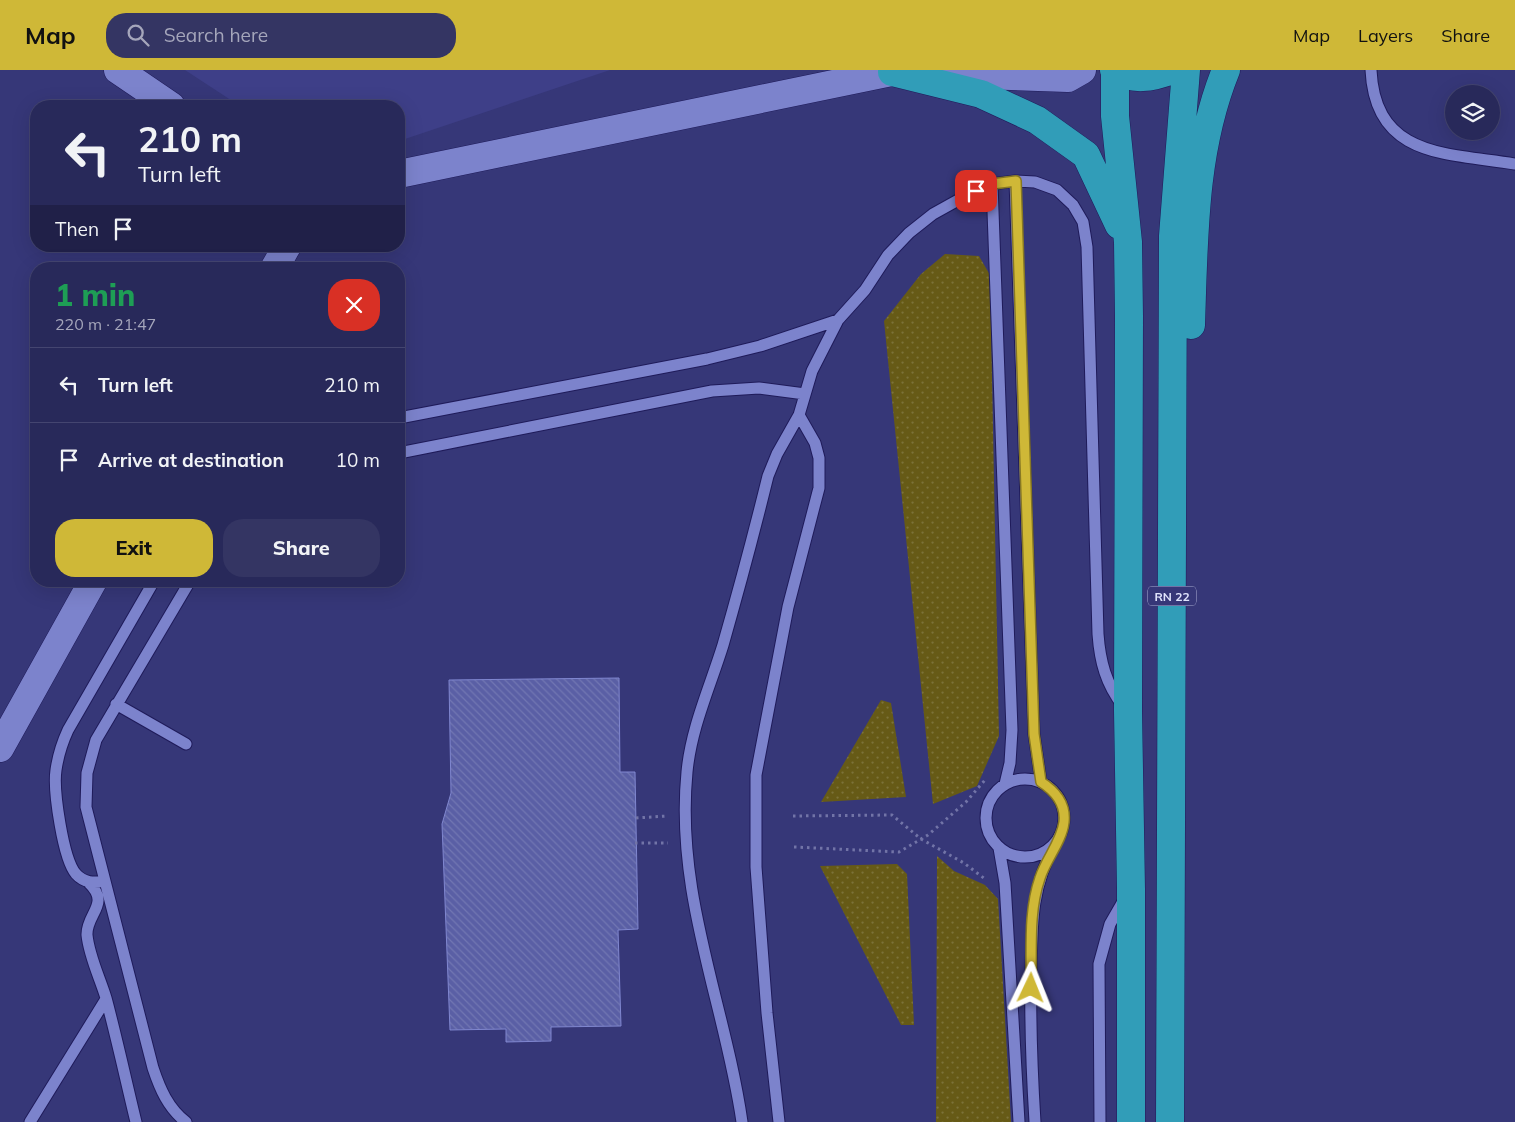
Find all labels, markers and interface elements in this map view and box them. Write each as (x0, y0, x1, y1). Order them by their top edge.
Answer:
search box (106, 13, 456, 58)
text: Map (25, 20, 76, 50)
icon: search (124, 21, 152, 49)
text: Search here (164, 23, 268, 47)
text: Map (1293, 24, 1330, 47)
text: Layers (1358, 24, 1413, 47)
text: Share (1441, 24, 1490, 47)
map controls (1445, 85, 1500, 140)
button: layers (1445, 85, 1500, 140)
text: 210 m (138, 117, 242, 161)
icon: left (55, 120, 120, 185)
text: Turn left (138, 160, 221, 188)
pin (955, 170, 997, 212)
icon: arrive (962, 177, 990, 205)
icon: arrive (109, 215, 137, 243)
text: Then (55, 217, 99, 241)
text: 1 min (55, 276, 135, 314)
button: close (328, 279, 380, 331)
text: 220 m · 21:47 (55, 314, 156, 334)
icon: left (55, 371, 83, 399)
text: Turn left (98, 373, 173, 397)
text: 210 m (324, 373, 380, 397)
icon: arrive (55, 446, 83, 474)
text: Arrive at destination (98, 448, 284, 472)
text: 10 m (336, 448, 380, 472)
button: Exit (55, 519, 213, 577)
button: Share (223, 519, 380, 577)
road number: RN 22 (1148, 586, 1196, 606)
position arrow (1004, 961, 1056, 1013)

